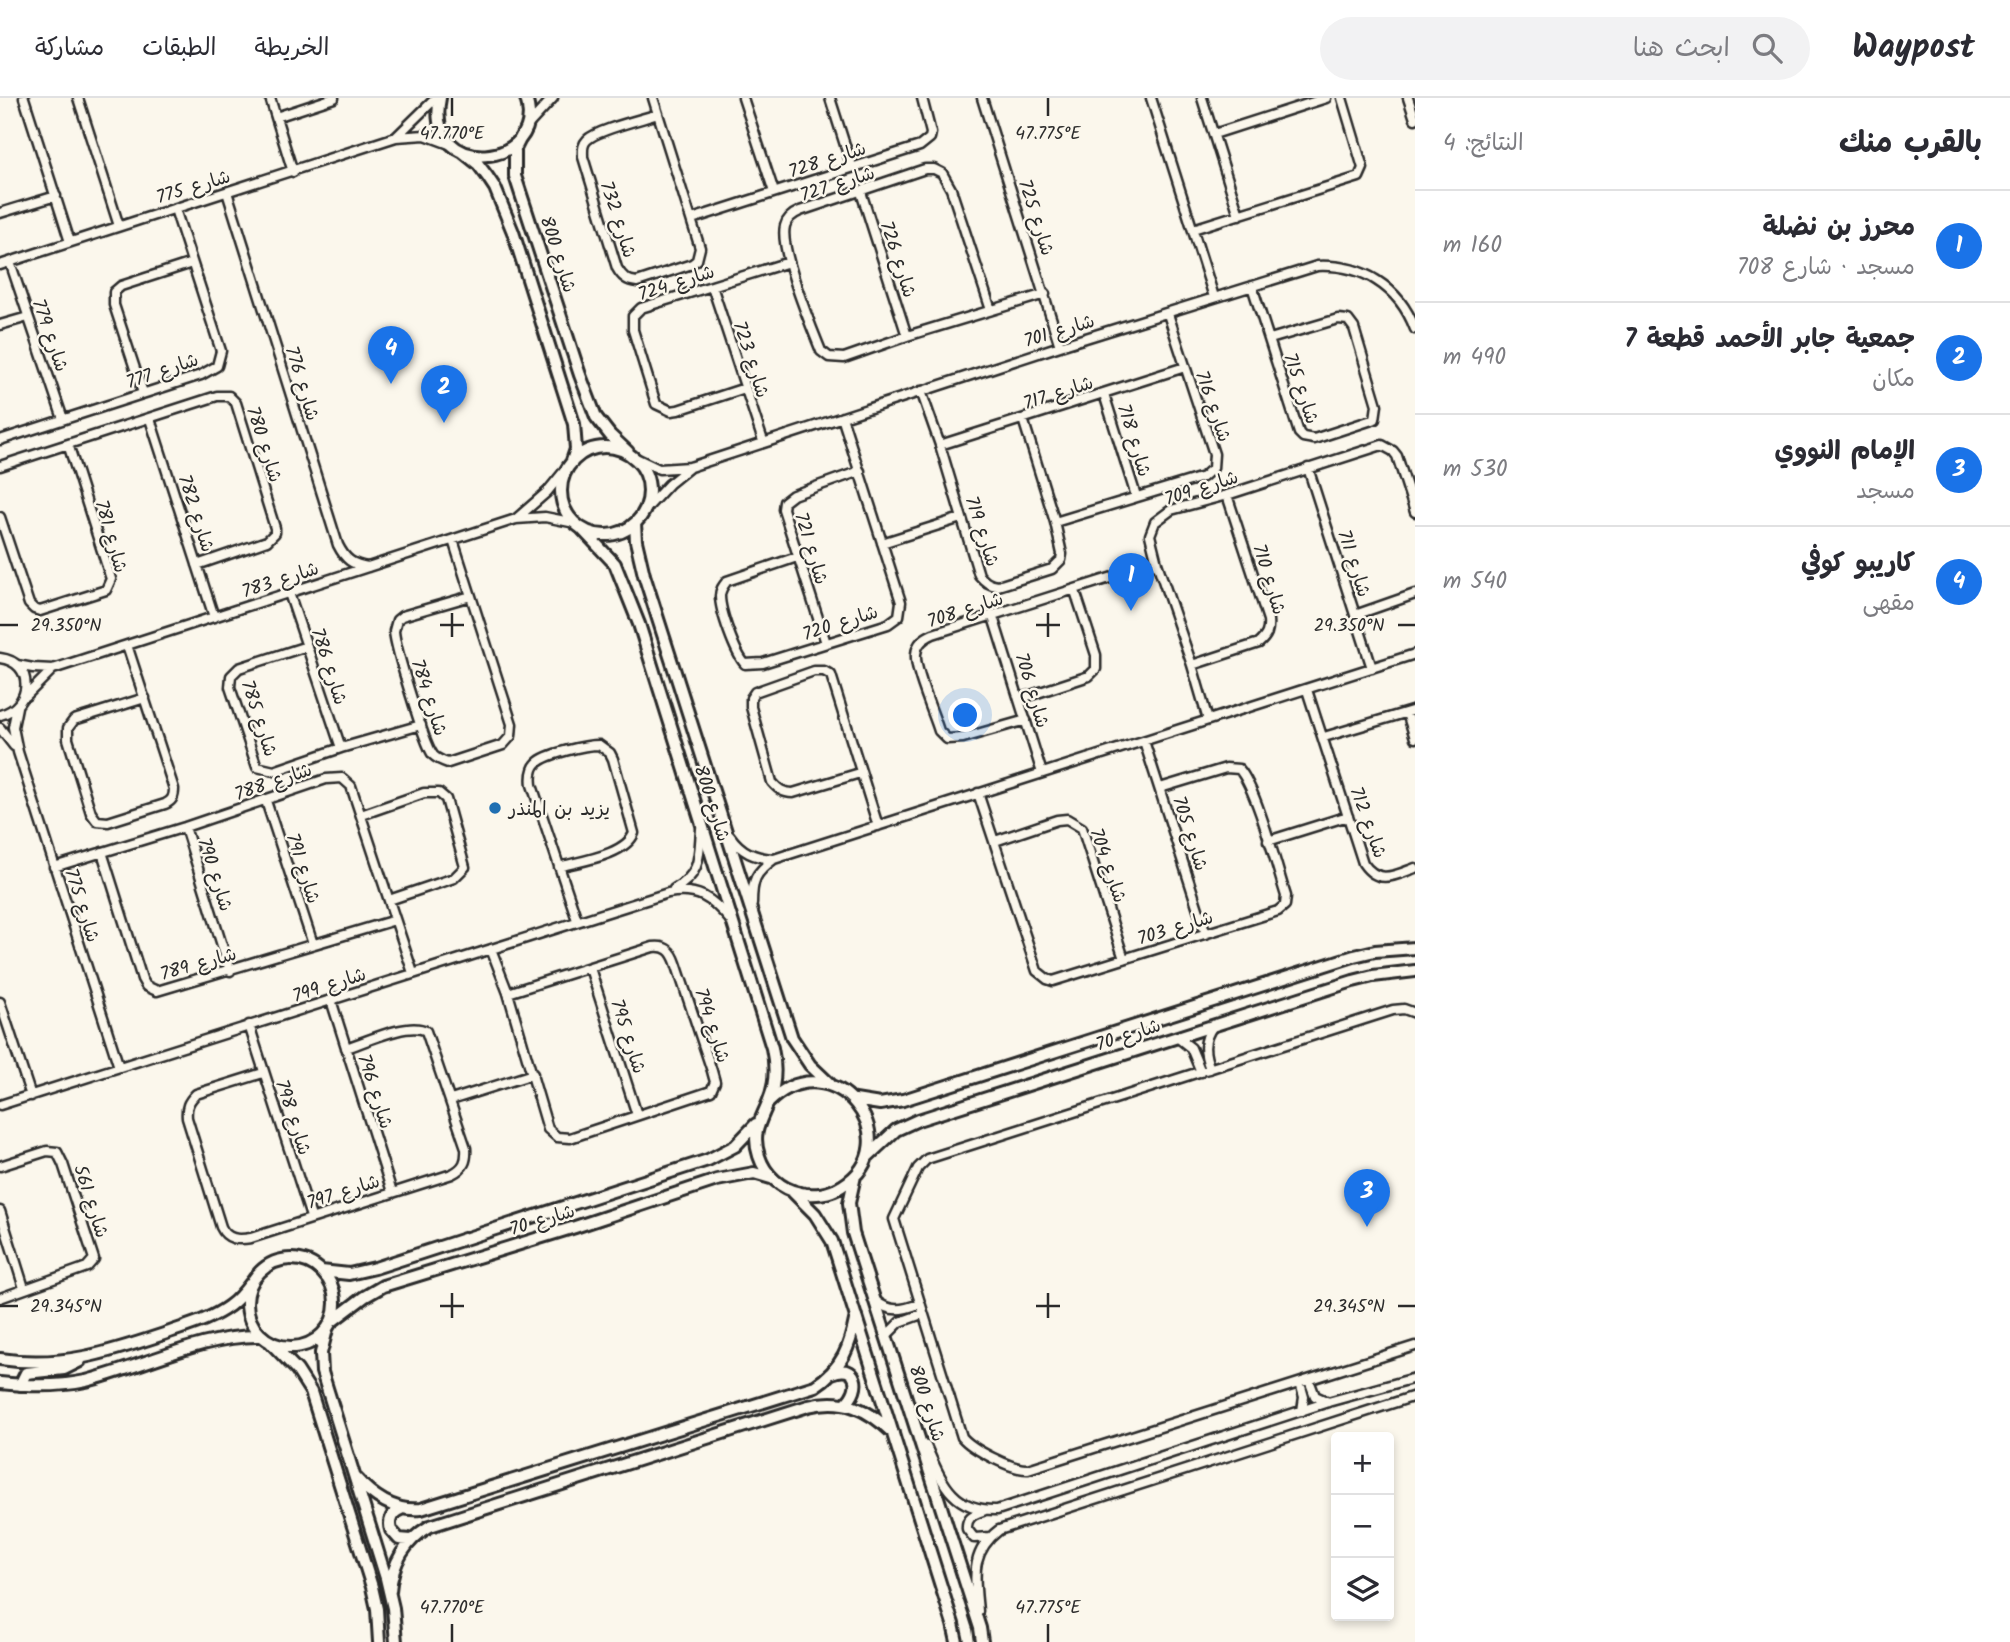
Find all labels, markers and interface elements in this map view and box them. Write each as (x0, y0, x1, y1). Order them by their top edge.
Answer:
search box (1320, 17, 1810, 80)
text: Waypost (1852, 22, 1975, 75)
text: ابحث هنا (1633, 28, 1730, 70)
text: مشاركة (35, 29, 104, 68)
text: الطبقات (142, 29, 217, 68)
text: الخريطة (255, 29, 329, 68)
icon: search (1748, 29, 1786, 67)
text: 47.770°E (420, 120, 485, 149)
text: 47.775°E (1015, 120, 1081, 149)
text: بالقرب منك (1839, 120, 1982, 168)
text: النتائج: 4 (1443, 126, 1524, 162)
street label: شارع 728 (785, 134, 870, 188)
street label: شارع 727 (796, 159, 879, 211)
street label: شارع 775 (153, 162, 235, 213)
street label: شارع 725 (1009, 176, 1062, 260)
street label: شارع 732 (591, 177, 644, 262)
text: محرز بن نضلة (1763, 207, 1915, 249)
street label: شارع 800 (531, 212, 584, 297)
street label: شارع 726 (871, 217, 924, 302)
text: 160 m (1443, 228, 1502, 264)
text: 1 (1956, 228, 1962, 264)
text: مسجد · شارع 708 (1737, 250, 1915, 286)
street label: شارع 724 (634, 257, 719, 310)
street label: شارع 779 (23, 295, 76, 376)
street label: شارع 701 (1020, 307, 1099, 357)
street label: شارع 723 (724, 317, 777, 402)
text: جمعية جابر الأحمد قطعة 7 (1624, 319, 1915, 361)
pin: 4 (368, 326, 414, 384)
text: 490 m (1443, 340, 1506, 376)
text: 2 (1952, 340, 1966, 376)
street label: شارع 776 (276, 342, 327, 425)
street label: شارع 777 (122, 345, 203, 398)
street label: شارع 715 (1274, 349, 1326, 428)
text: مكان (1872, 362, 1915, 398)
pin: 2 (421, 365, 467, 423)
street label: شارع 716 (1186, 367, 1238, 447)
street label: شارع 717 (1020, 368, 1098, 419)
street label: شارع 718 (1108, 400, 1158, 481)
street label: شارع 780 (237, 403, 289, 487)
text: الإمام النووي (1775, 431, 1915, 473)
text: 530 m (1443, 452, 1508, 488)
text: 3 (1953, 452, 1965, 488)
street label: شارع 709 (1161, 463, 1243, 515)
street label: شارع 782 (168, 471, 222, 556)
text: مسجد (1856, 474, 1915, 510)
street label: شارع 719 (956, 492, 1007, 571)
street label: شارع 781 (85, 496, 135, 577)
street label: شارع 721 (785, 509, 835, 589)
street label: شارع 711 (1328, 526, 1378, 601)
street label: شارع 710 (1243, 540, 1293, 619)
text: كاريبو كوفي (1801, 543, 1915, 585)
pin: 1 (1108, 553, 1154, 611)
street label: شارع 783 (238, 554, 323, 607)
text: 540 m (1443, 564, 1507, 600)
text: 4 (1953, 564, 1965, 600)
street label: شارع 708 (924, 585, 1008, 637)
text: مقهى (1862, 586, 1915, 622)
street label: شارع 720 (799, 598, 882, 650)
text: 29.350°N (31, 612, 101, 641)
text: 29.350°N (1314, 612, 1384, 641)
street label: شارع 786 (302, 624, 355, 709)
street label: شارع 706 (1005, 649, 1057, 732)
street label: شارع 784 (402, 655, 455, 740)
street label: شارع 785 (232, 676, 285, 761)
your location (948, 698, 982, 732)
street label: شارع 788 (231, 756, 317, 810)
street label: شارع 800 (685, 761, 738, 846)
street label: شارع 712 (1340, 783, 1394, 863)
street label: شارع 705 (1163, 792, 1215, 875)
place label: يزيد بن المنذر (507, 795, 610, 825)
marker: يزيد بن المنذر (487, 800, 503, 816)
street label: شارع 704 (1080, 824, 1134, 907)
street label: شارع 791 (277, 829, 328, 908)
street label: شارع 790 (188, 834, 240, 916)
street label: شارع 775 (55, 865, 107, 947)
street label: شارع 703 (1134, 903, 1217, 955)
street label: شارع 789 (157, 940, 240, 990)
street label: شارع 799 (289, 960, 370, 1012)
street label: شارع 794 (685, 984, 737, 1067)
street label: شارع 795 (601, 995, 653, 1078)
street label: شارع 70 (1092, 1011, 1165, 1061)
street label: شارع 796 (348, 1050, 400, 1133)
street label: شارع 798 (266, 1076, 318, 1159)
street label: شارع 561 (64, 1161, 116, 1242)
street label: شارع 797 (303, 1167, 384, 1219)
pin: 3 (1344, 1169, 1390, 1227)
street label: شارع 70 (506, 1197, 579, 1245)
text: 29.345°N (30, 1293, 102, 1322)
text: 29.345°N (1313, 1293, 1385, 1322)
street label: شارع 800 (900, 1361, 953, 1446)
map controls (1331, 1432, 1394, 1621)
button: + (1331, 1432, 1394, 1495)
button: − (1331, 1495, 1394, 1558)
button: layers (1331, 1558, 1394, 1621)
text: 47.770°E (420, 1594, 485, 1623)
text: 47.775°E (1015, 1594, 1081, 1623)

